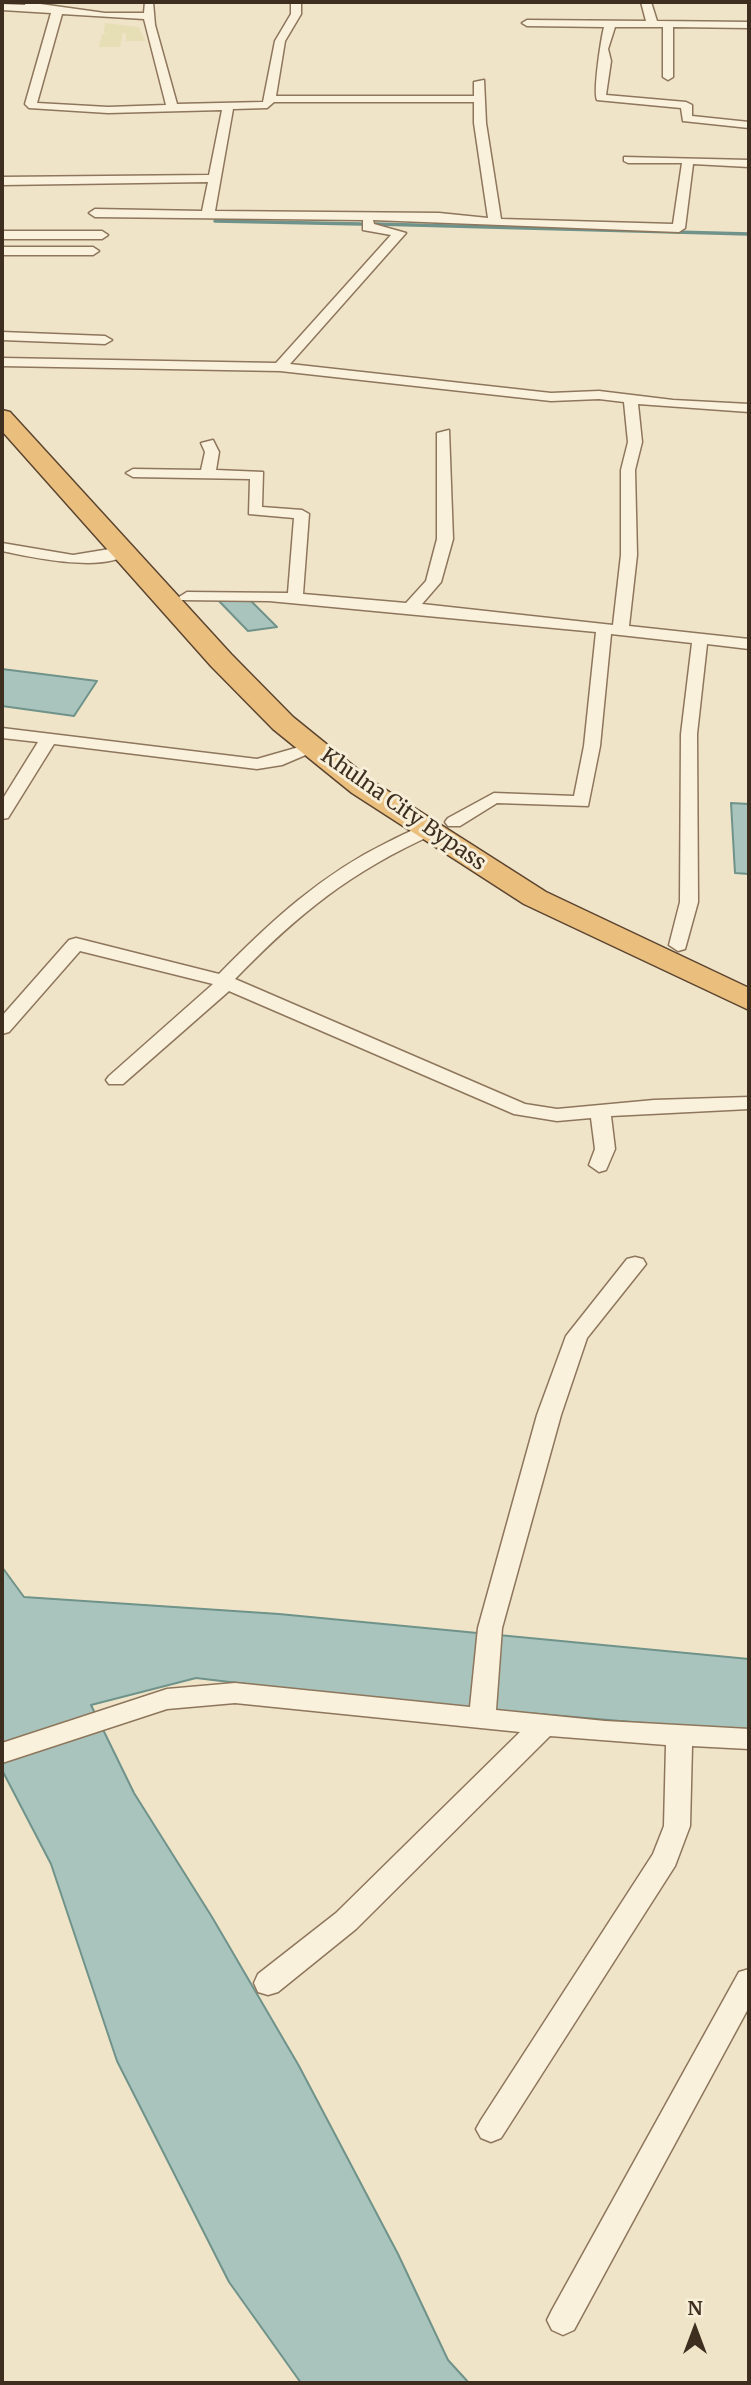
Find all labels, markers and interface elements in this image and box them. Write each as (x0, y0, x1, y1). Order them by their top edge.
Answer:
street label: Khulna City Bypass (316, 744, 490, 876)
north arrow (660, 2294, 730, 2364)
text: N (687, 2296, 703, 2320)

